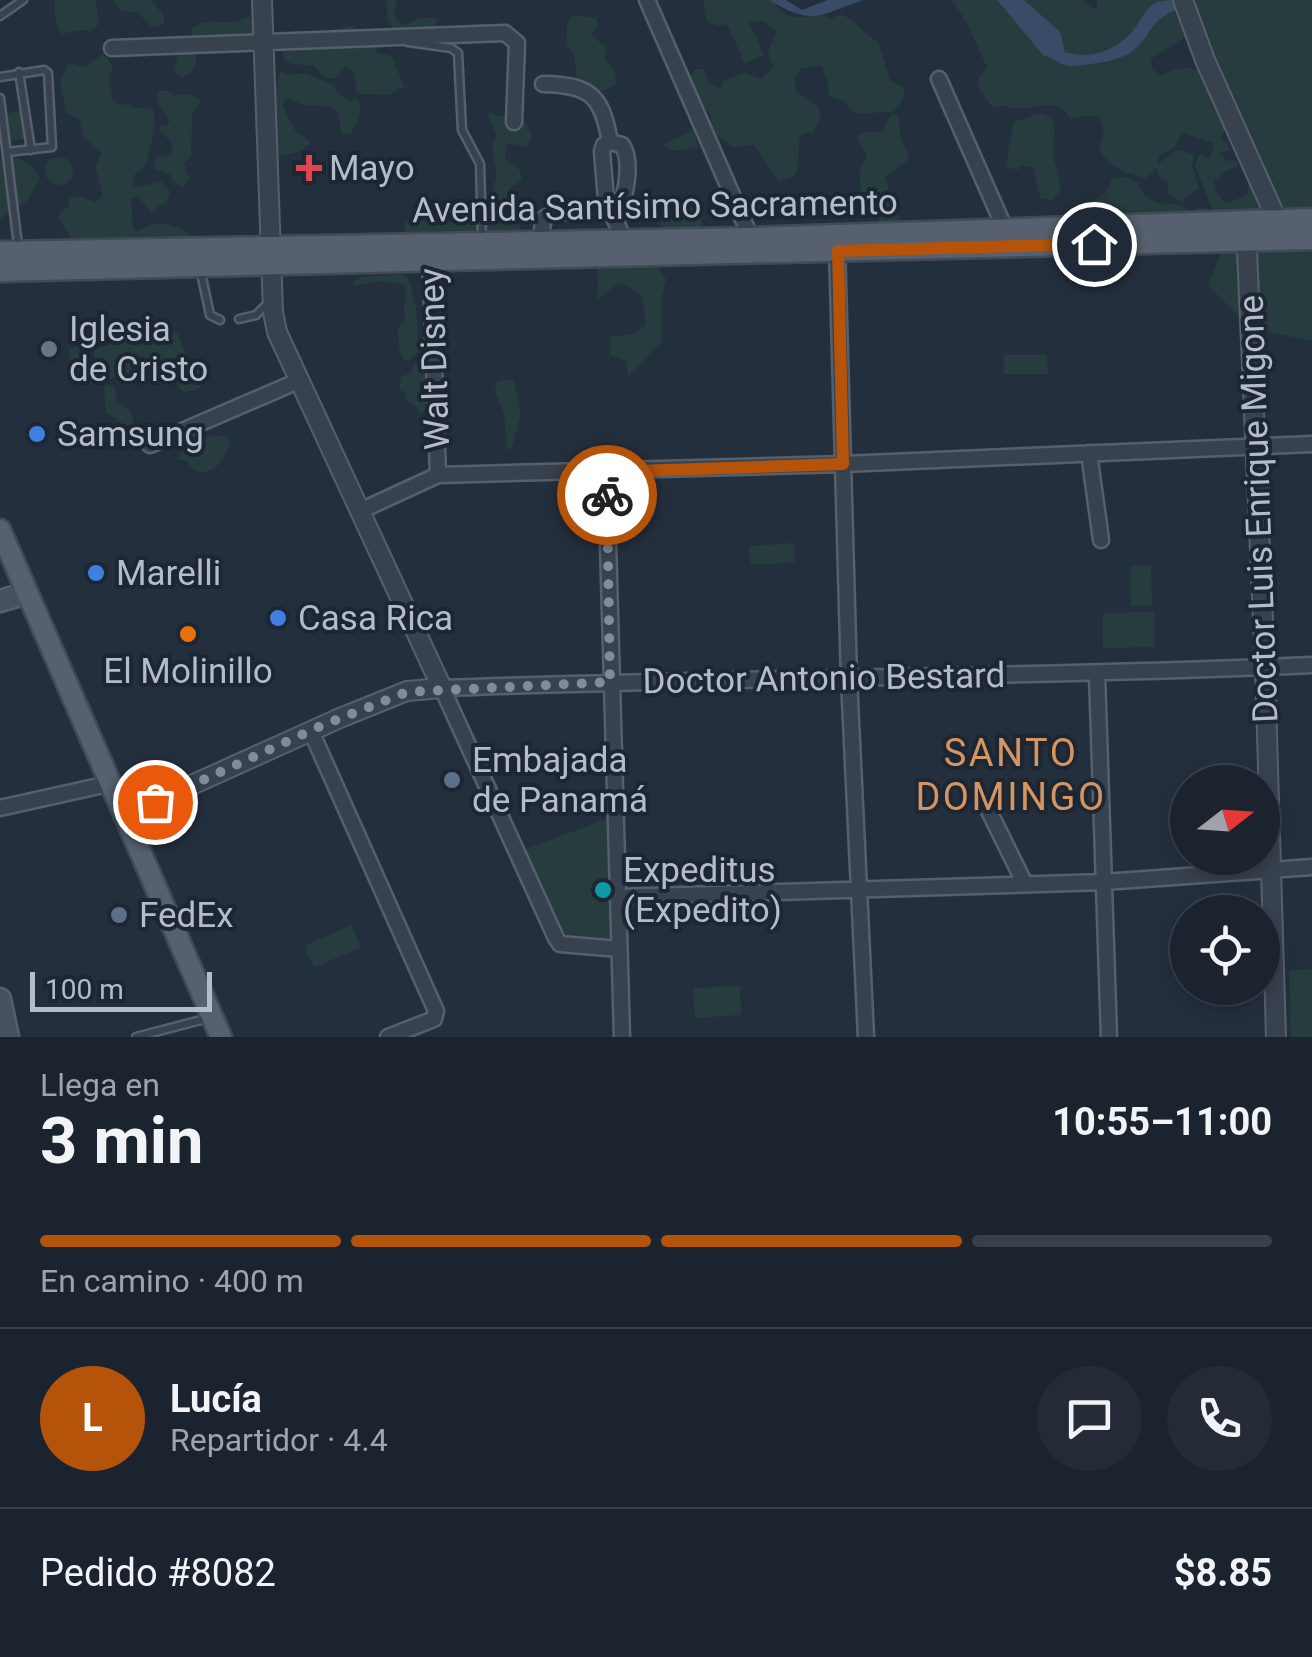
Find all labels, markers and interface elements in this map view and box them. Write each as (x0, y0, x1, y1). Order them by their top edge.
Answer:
place label: Mayo (329, 148, 415, 189)
marker: Mayo (298, 157, 320, 179)
street label: Avenida Santísimo Sacramento (412, 182, 898, 231)
pin (1052, 202, 1137, 287)
icon: home (1067, 217, 1122, 272)
street label: Walt Disney (411, 267, 458, 451)
street label: Doctor Luis Enrique Migone (1231, 294, 1286, 724)
place label: Iglesia de Cristo (69, 309, 208, 390)
marker: Iglesia de Cristo (38, 338, 60, 360)
place label: Samsung (57, 414, 204, 455)
marker: Samsung (26, 423, 48, 445)
courier (557, 445, 657, 545)
icon: bike (580, 468, 635, 523)
place label: Marelli (116, 553, 221, 594)
marker: Marelli (85, 562, 107, 584)
place label: Casa Rica (298, 598, 453, 639)
marker: Casa Rica (267, 607, 289, 629)
marker: El Molinillo (177, 623, 199, 645)
place label: El Molinillo (103, 651, 273, 692)
street label: Doctor Antonio Bestard (642, 655, 1006, 702)
district label: SANTO DOMINGO (915, 731, 1107, 819)
place label: Embajada de Panamá (472, 740, 648, 821)
pin (113, 760, 198, 845)
north arrow (1170, 765, 1280, 875)
map controls (1170, 765, 1280, 1005)
marker: Embajada de Panamá (441, 769, 463, 791)
icon: bag (128, 775, 183, 830)
place label: Expeditus (Expedito) (623, 850, 782, 931)
marker: Expeditus (Expedito) (592, 879, 614, 901)
place label: FedEx (139, 895, 234, 936)
button: locate (1170, 895, 1280, 1005)
marker: FedEx (108, 904, 130, 926)
scale bar (30, 967, 212, 1011)
text: 100 m (45, 973, 124, 1006)
text: Llega en (40, 1066, 160, 1104)
text: 10:55–11:00 (1052, 1100, 1272, 1144)
text: 3 min (40, 1103, 203, 1179)
text: En camino · 400 m (40, 1262, 304, 1300)
button: chat (1037, 1366, 1142, 1471)
button: phone (1167, 1366, 1272, 1471)
text: Lucía (170, 1377, 262, 1421)
text: L (82, 1396, 103, 1440)
text: Repartidor · 4.4 (170, 1421, 388, 1459)
text: Pedido #8082 (40, 1551, 276, 1595)
text: $8.85 (1174, 1551, 1272, 1595)

